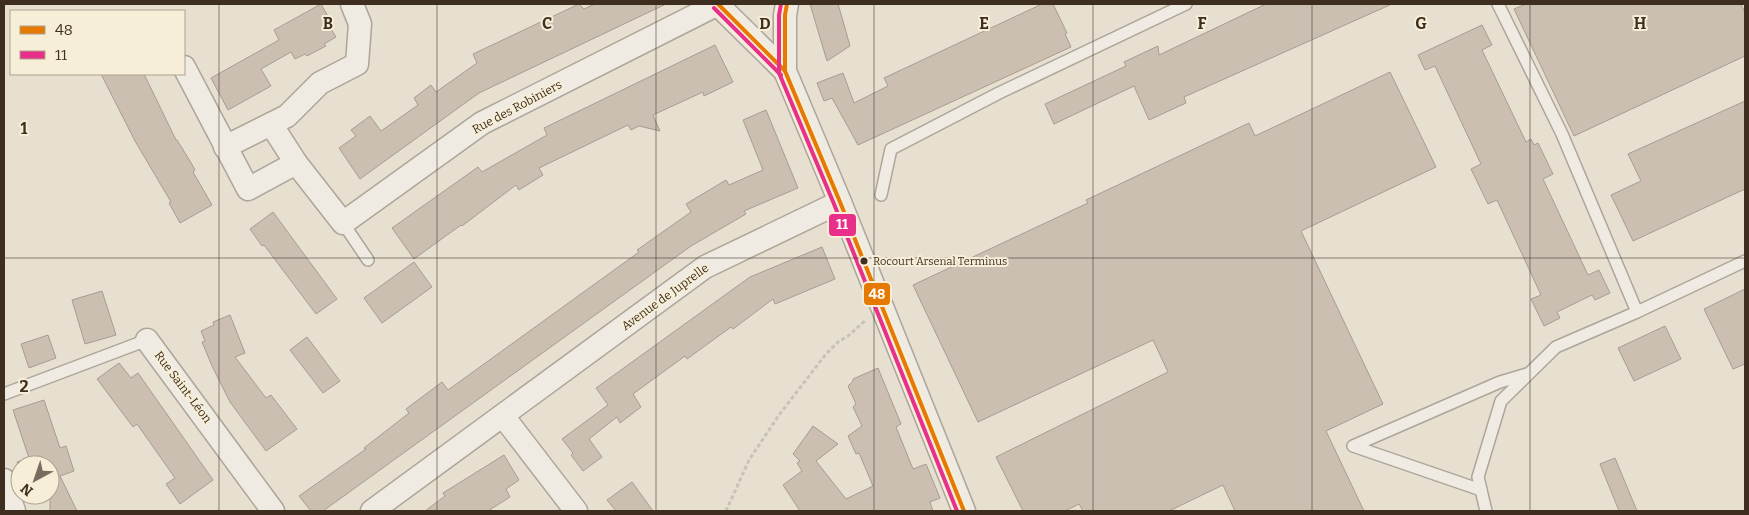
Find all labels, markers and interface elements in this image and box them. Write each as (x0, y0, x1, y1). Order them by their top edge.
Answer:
legend (10, 10, 185, 75)
text: B (323, 14, 333, 33)
text: C (542, 14, 552, 33)
text: D (759, 14, 771, 33)
text: E (979, 14, 989, 33)
text: F (1198, 14, 1207, 33)
text: G (1415, 14, 1427, 33)
text: H (1634, 14, 1647, 33)
text: 48 (55, 21, 73, 39)
text: 11 (55, 46, 67, 64)
street label: Rue des Robiniers (470, 77, 564, 137)
text: 1 (21, 119, 28, 138)
line badge: 11 (828, 213, 857, 237)
text: 11 (836, 216, 848, 233)
place label: Rocourt Arsenal Terminus (873, 255, 1007, 268)
marker: Rocourt Arsenal Terminus (859, 256, 869, 266)
street label: Avenue de Juprelle (619, 261, 711, 333)
line badge: 48 (863, 282, 891, 306)
text: 48 (869, 286, 885, 303)
street label: Rue Saint-Léon (151, 348, 215, 426)
text: 2 (19, 377, 29, 396)
north arrow (10, 455, 60, 505)
text: N (17, 479, 37, 500)

